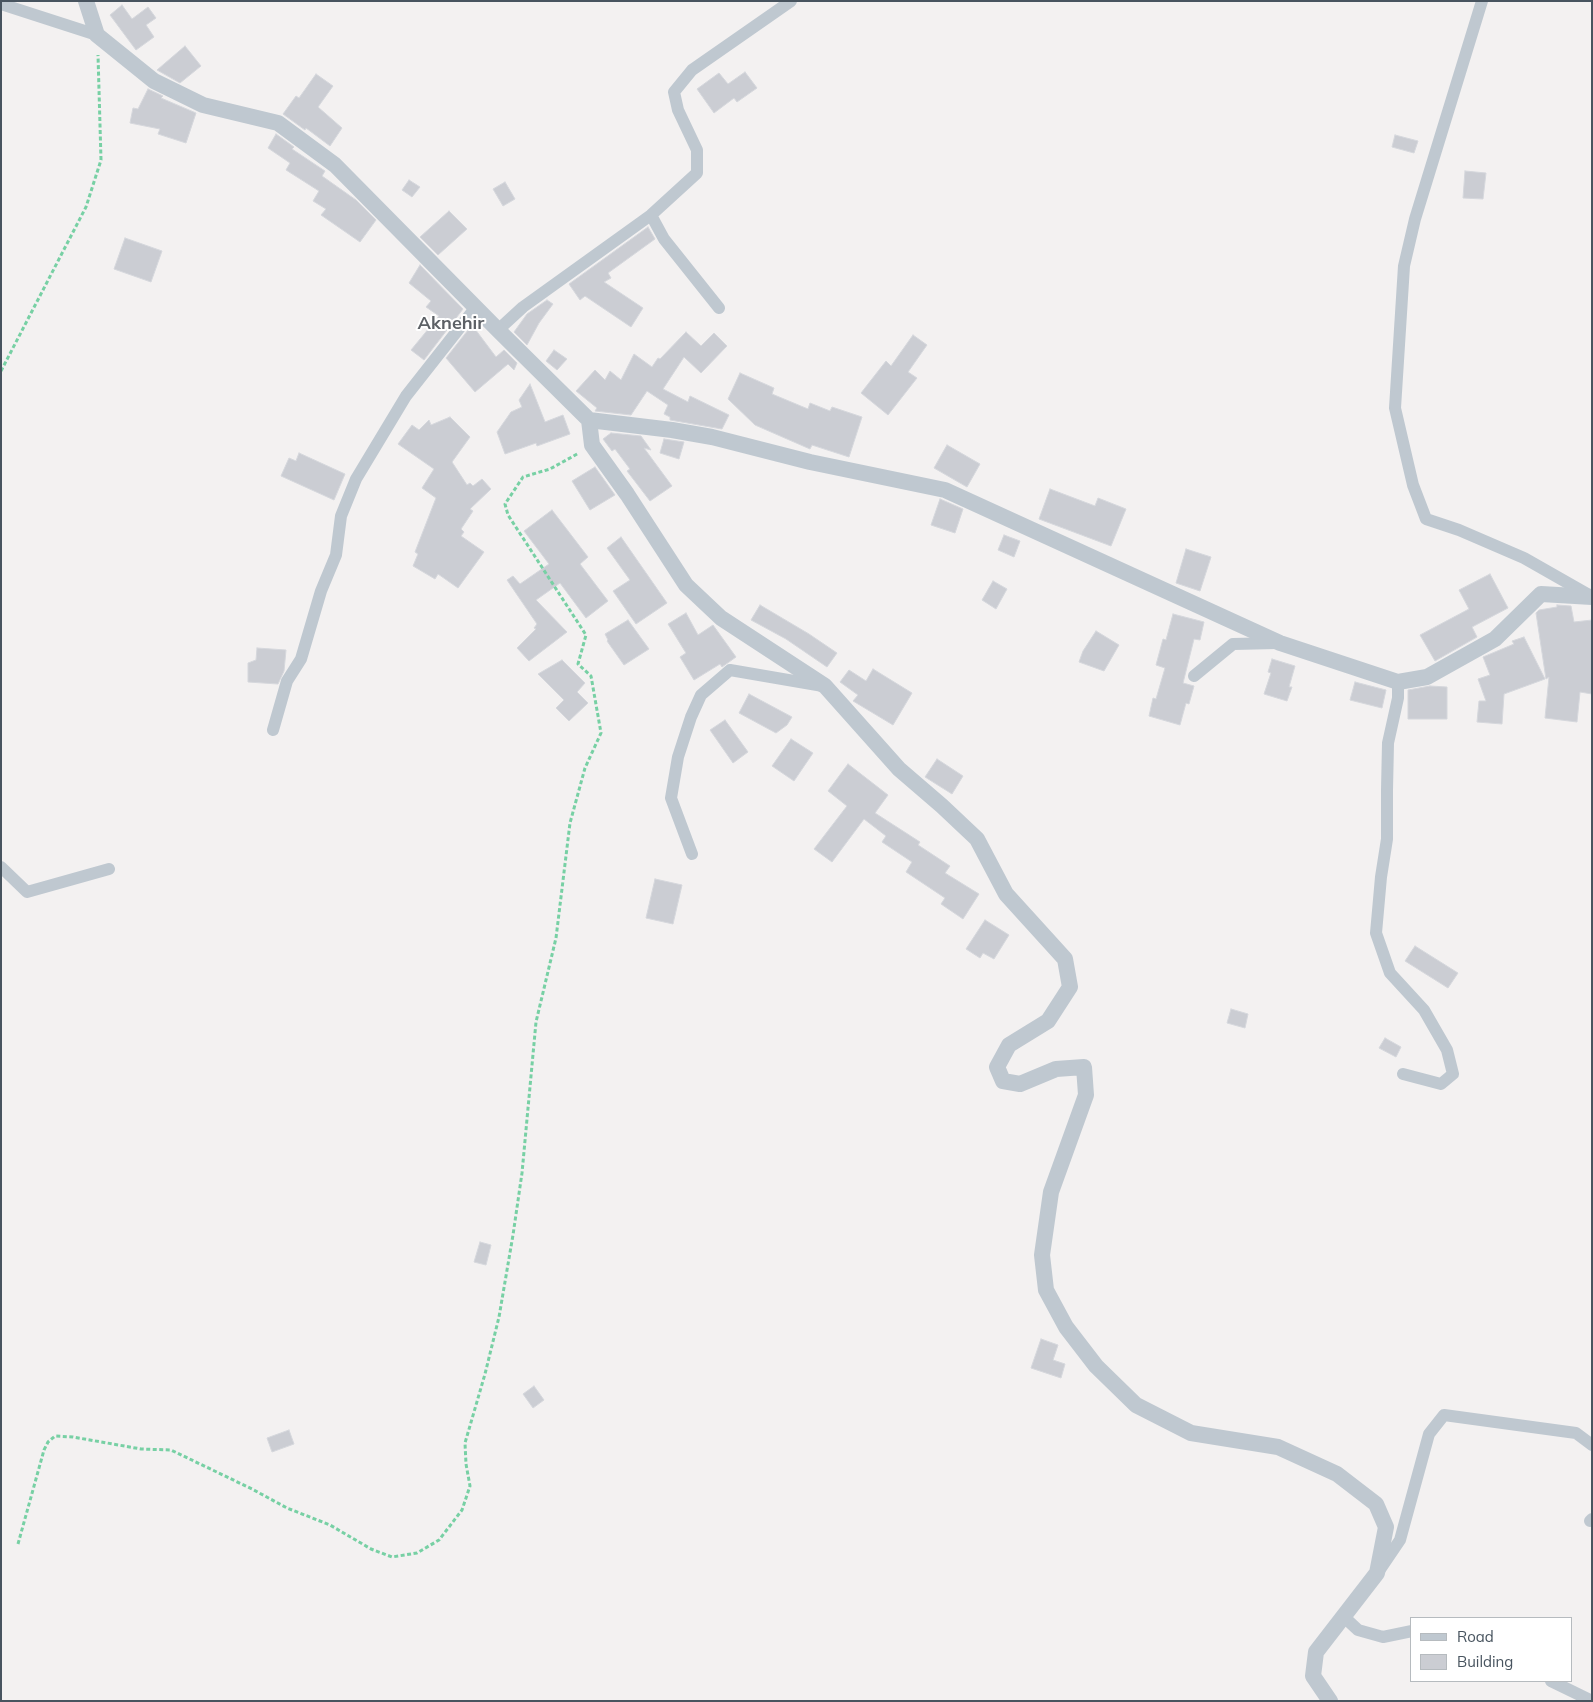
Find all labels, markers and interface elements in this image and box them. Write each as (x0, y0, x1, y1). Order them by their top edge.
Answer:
district label: Aknehir (418, 313, 484, 335)
legend (1410, 1617, 1573, 1682)
text: Road (1457, 1627, 1494, 1646)
text: Building (1457, 1652, 1513, 1671)

